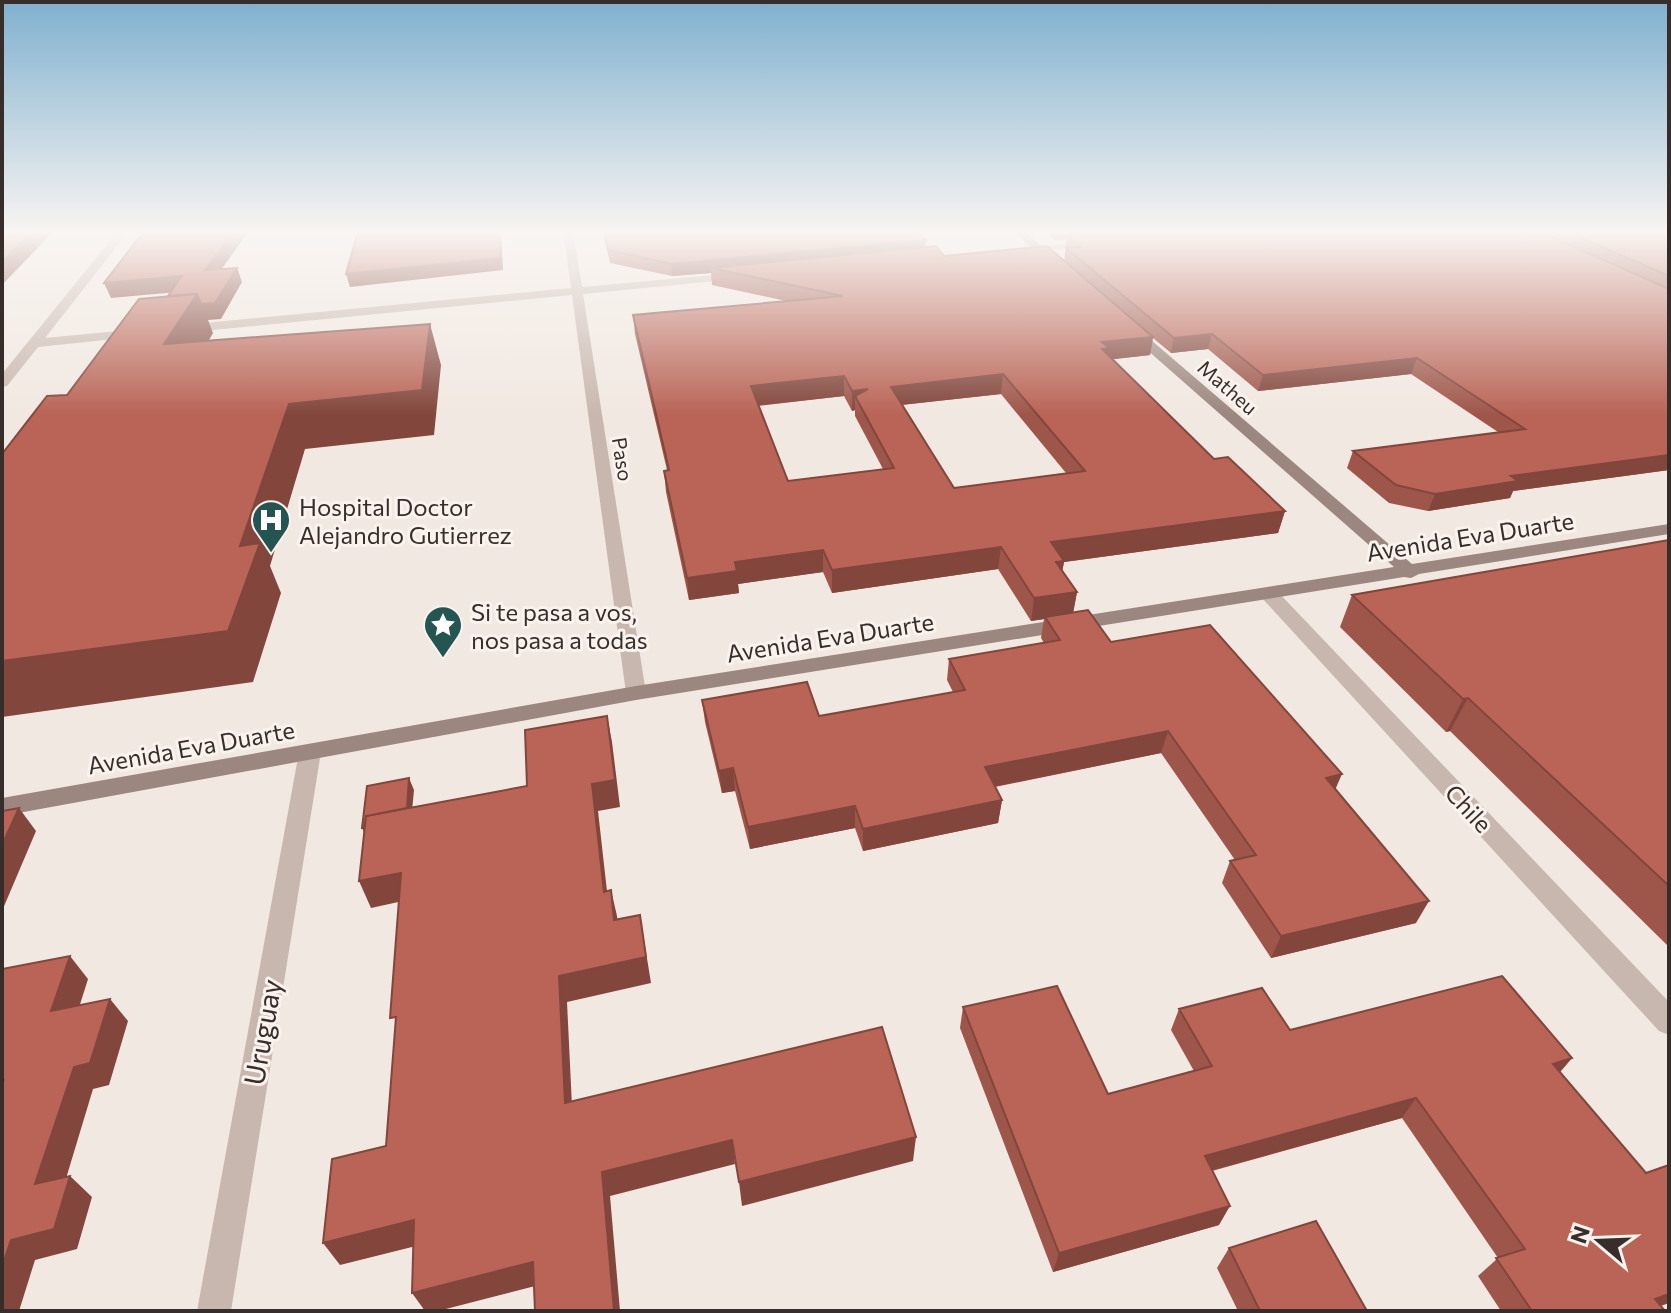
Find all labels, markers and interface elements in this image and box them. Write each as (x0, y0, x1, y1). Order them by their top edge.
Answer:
street label: Matheu (1193, 355, 1263, 419)
street label: Paso (608, 435, 638, 483)
place label: Hospital Doctor Alejandro Gutierrez (299, 492, 512, 549)
hospital icon: Hospital Doctor Alejandro Gutierrez (250, 499, 292, 554)
street label: Avenida Eva Duarte (1364, 505, 1576, 567)
place label: Si te pasa a vos, nos pasa a todas (471, 597, 648, 654)
place icon: Si te pasa a vos, nos pasa a todas (422, 604, 464, 659)
street label: Avenida Eva Duarte (724, 606, 936, 668)
street label: Avenida Eva Duarte (85, 715, 297, 779)
street label: Chile (1440, 778, 1498, 838)
street label: Uruguay (236, 976, 288, 1088)
north arrow (1559, 1201, 1639, 1281)
text: N (1564, 1222, 1595, 1247)

